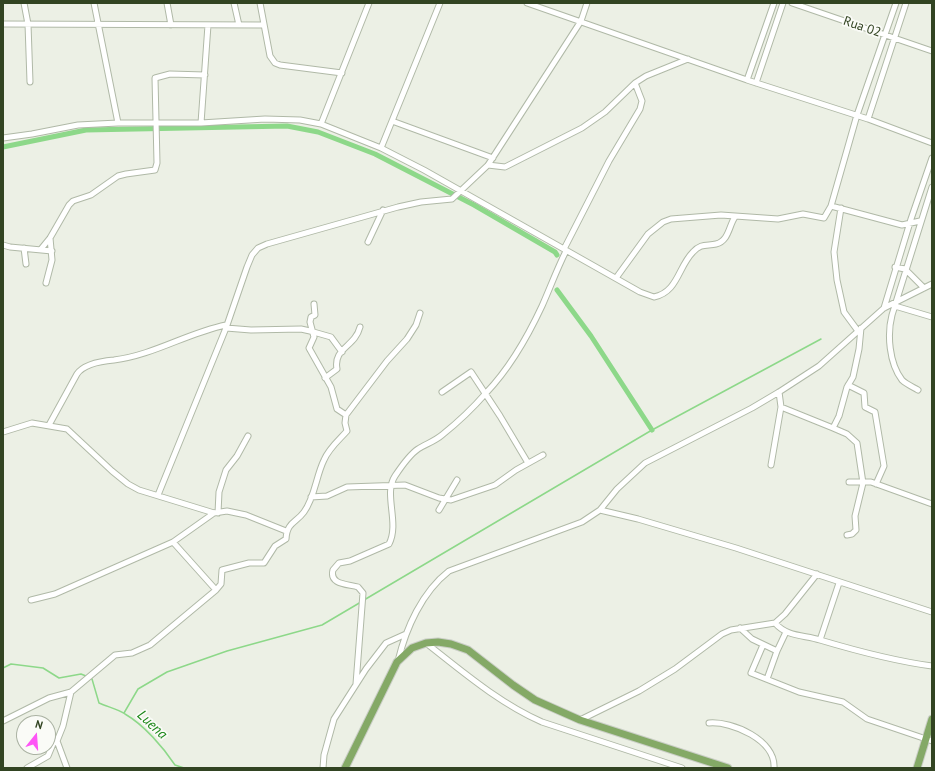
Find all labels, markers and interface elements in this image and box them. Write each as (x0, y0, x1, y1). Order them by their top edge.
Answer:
street label: Rua 02 (841, 13, 883, 41)
water label: Luena (134, 707, 170, 743)
north arrow (16, 715, 56, 755)
text: N (34, 717, 45, 732)

